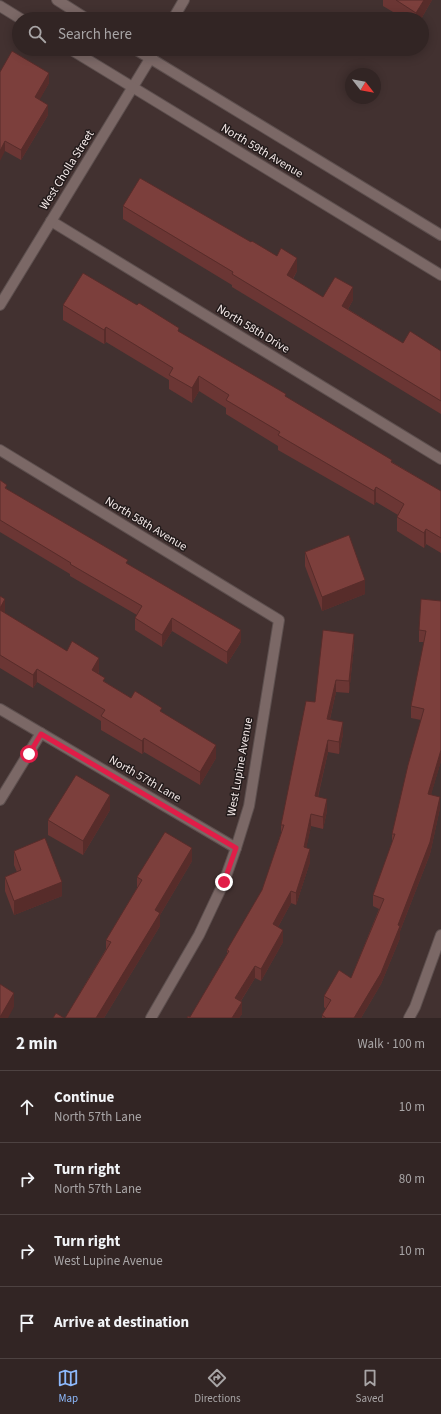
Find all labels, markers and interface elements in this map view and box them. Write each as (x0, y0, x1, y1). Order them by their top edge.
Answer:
search box (12, 12, 429, 56)
icon: search (26, 23, 48, 45)
text: Search here (58, 24, 132, 45)
north arrow (345, 68, 381, 104)
street label: North 59th Avenue (218, 120, 306, 182)
street label: West Cholla Street (36, 127, 98, 213)
street label: North 58th Drive (213, 301, 293, 358)
street label: North 58th Avenue (102, 493, 190, 555)
street label: West Lupine Avenue (223, 716, 257, 818)
route start (20, 745, 38, 763)
street label: North 57th Lane (106, 751, 184, 807)
route end (215, 873, 233, 891)
text: 2 min (16, 1032, 57, 1056)
text: Walk · 100 m (357, 1035, 425, 1053)
text: Continue (54, 1087, 114, 1108)
icon: ahead (16, 1096, 38, 1118)
text: 10 m (399, 1098, 425, 1116)
text: North 57th Lane (54, 1108, 141, 1126)
text: Turn right (54, 1159, 120, 1180)
icon: right (16, 1168, 38, 1190)
text: 80 m (399, 1170, 425, 1188)
text: North 57th Lane (54, 1180, 141, 1198)
text: Turn right (54, 1231, 120, 1252)
icon: right (16, 1240, 38, 1262)
text: 10 m (399, 1242, 425, 1260)
text: West Lupine Avenue (54, 1252, 163, 1270)
icon: arrive (16, 1312, 38, 1334)
text: Arrive at destination (54, 1312, 189, 1333)
tab: Map (57, 1367, 79, 1406)
tab: Directions (194, 1367, 241, 1406)
tab: Saved (356, 1367, 384, 1406)

